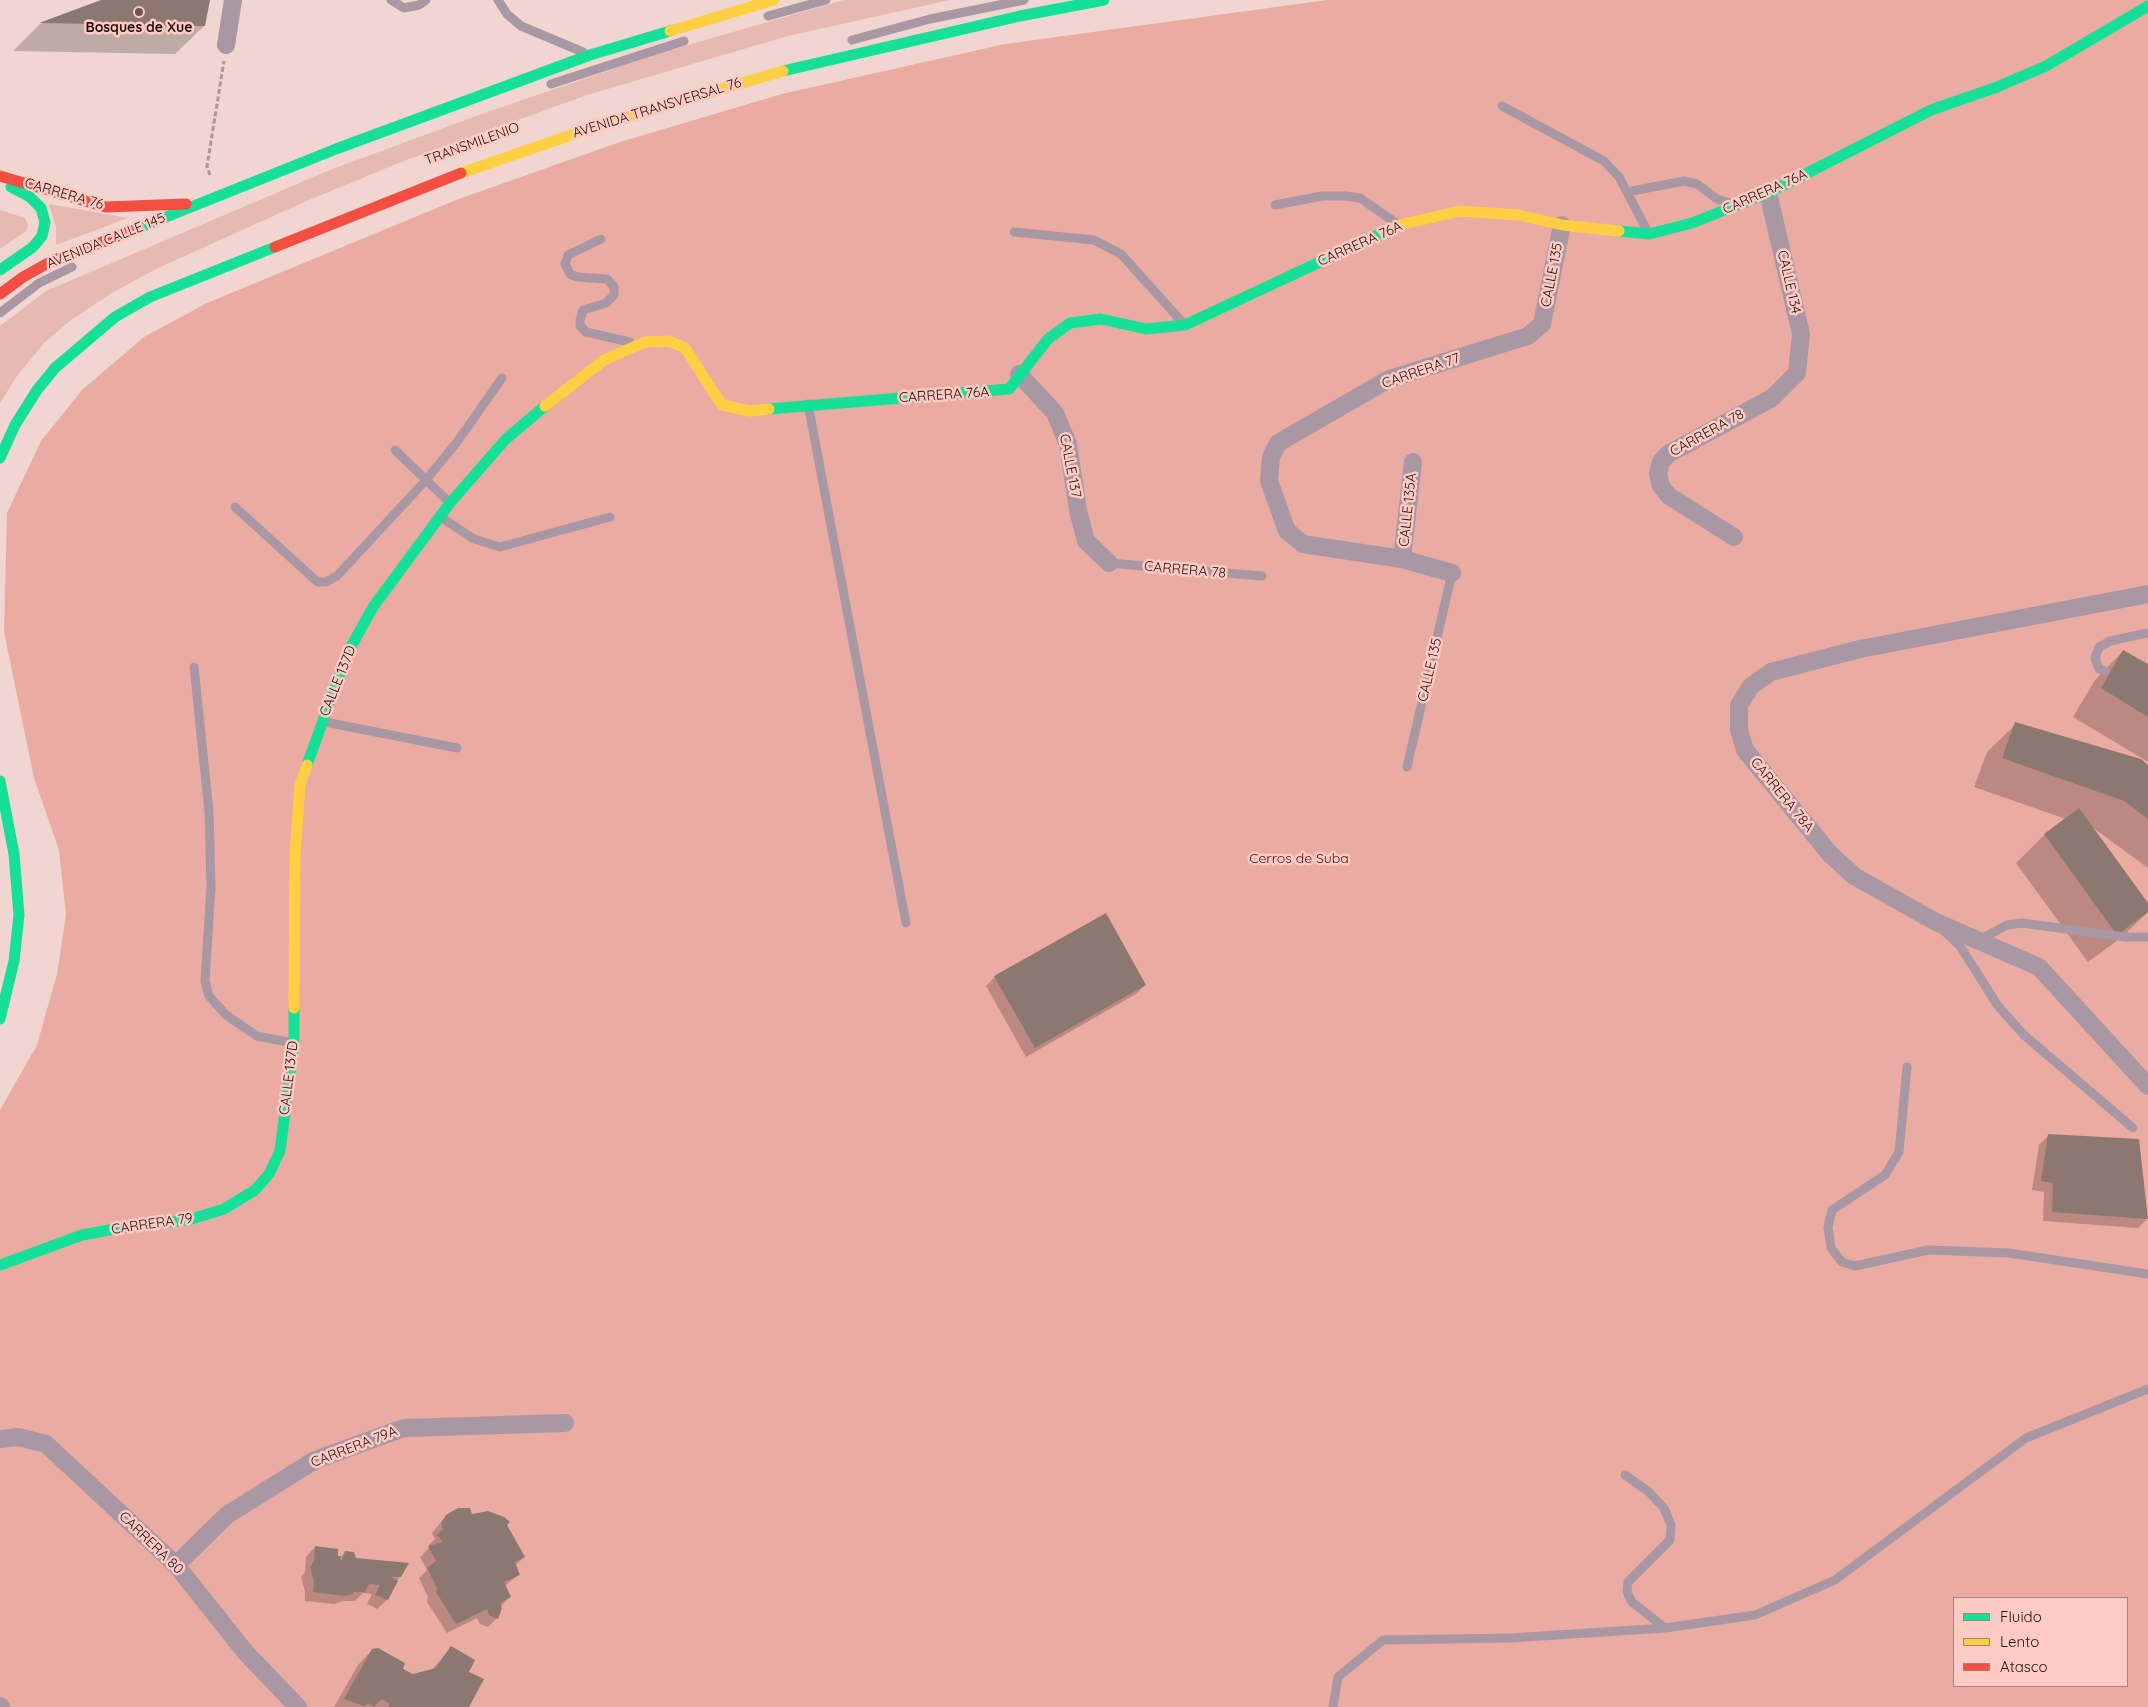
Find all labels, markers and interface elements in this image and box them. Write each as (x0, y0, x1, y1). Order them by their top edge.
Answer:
marker: Bosques de Xue (133, 6, 145, 18)
place label: Bosques de Xue (85, 20, 193, 36)
street label: AVENIDA TRANSVERSAL 76 (571, 74, 743, 142)
street label: TRANSMILENIO (422, 119, 522, 169)
street label: CARRERA 76A (1720, 166, 1810, 218)
street label: CARRERA 76 (23, 175, 105, 213)
street label: AVENIDA CALLE 145 (44, 210, 168, 272)
street label: CARRERA 76A (1315, 218, 1405, 270)
street label: CALLE 135 (1538, 241, 1566, 309)
street label: CALLE 134 (1774, 249, 1804, 315)
street label: CARRERA 77 (1380, 350, 1462, 392)
street label: CARRERA 76A (898, 383, 990, 407)
street label: CARRERA 78 (1667, 406, 1747, 460)
street label: CALLE 137 (1056, 433, 1084, 499)
street label: CALLE 135A (1396, 472, 1420, 548)
street label: CARRERA 78 (1143, 558, 1227, 582)
street label: CALLE 135 (1415, 636, 1445, 704)
street label: CALLE 137D (316, 643, 360, 719)
street label: CARRERA 78A (1747, 754, 1817, 836)
park label: Cerros de Suba (1249, 851, 1349, 867)
street label: CALLE 137D (276, 1040, 302, 1116)
street label: CARRERA 79 (110, 1210, 194, 1238)
street label: CARRERA 79A (308, 1423, 400, 1471)
street label: CARRERA 80 (115, 1508, 187, 1578)
legend (1953, 1597, 2128, 1687)
text: Fluido (2000, 1607, 2042, 1626)
text: Lento (2000, 1632, 2039, 1651)
text: Atasco (2000, 1657, 2048, 1676)

